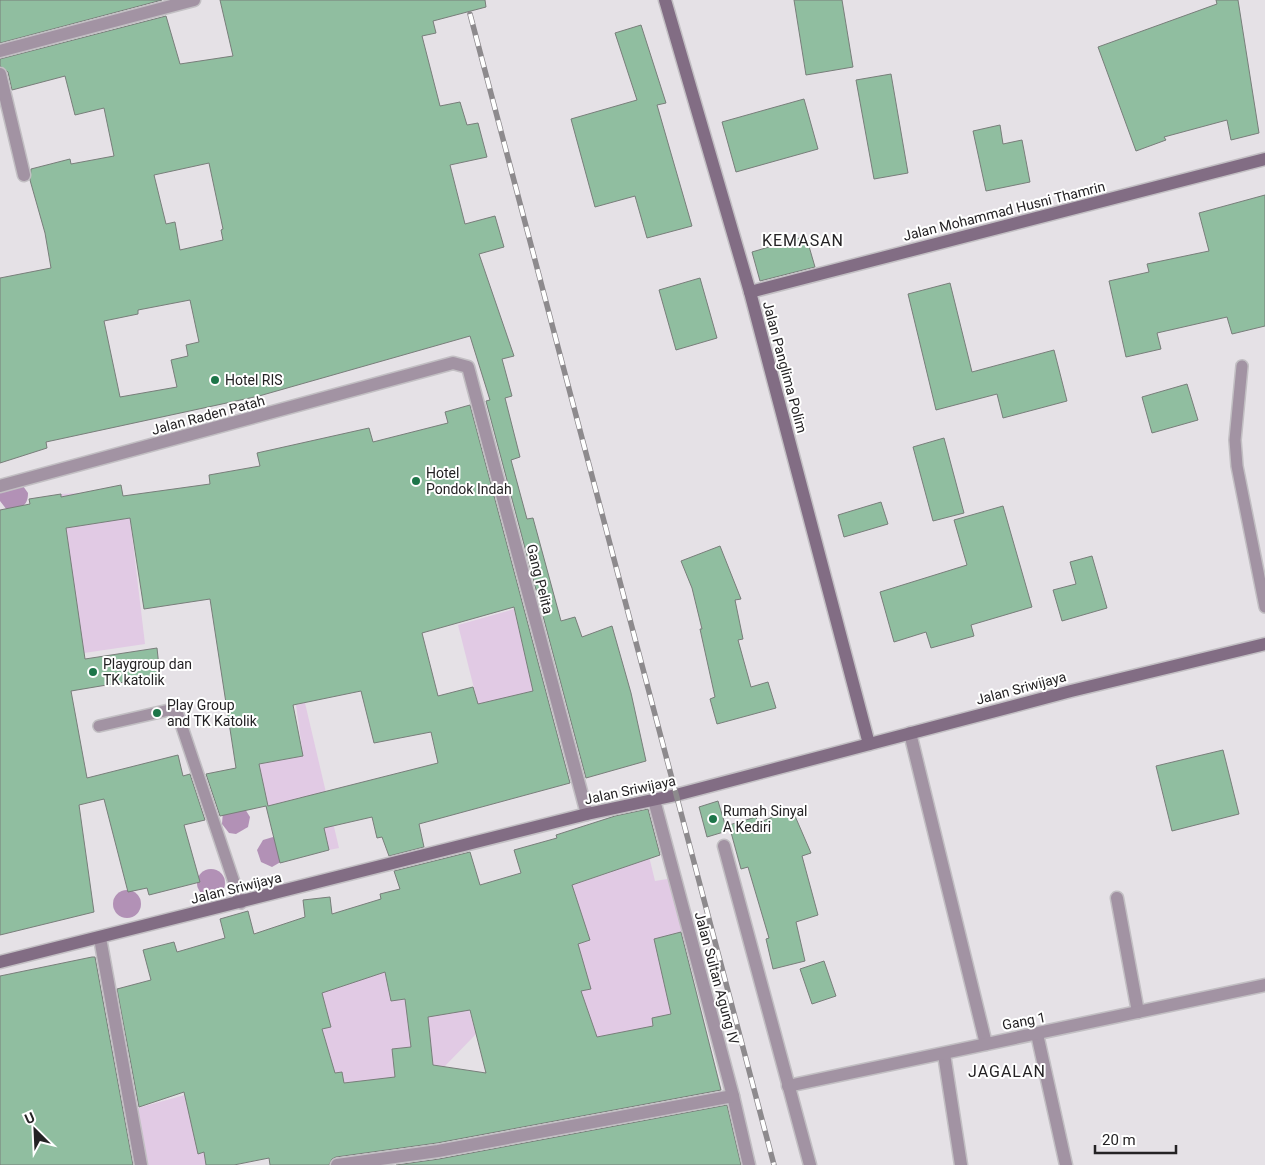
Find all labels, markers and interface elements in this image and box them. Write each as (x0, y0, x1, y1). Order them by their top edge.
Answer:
street label: Jalan Mohammad Husni Thamrin (901, 178, 1107, 244)
district label: KEMASAN (762, 231, 844, 250)
street label: Jalan Panglima Polim (760, 299, 810, 435)
place label: Hotel RIS (225, 372, 283, 388)
marker: Hotel RIS (209, 374, 221, 386)
street label: Jalan Raden Patah (150, 392, 266, 438)
place label: Hotel Pondok Indah (426, 465, 512, 497)
marker: Hotel Pondok Indah (410, 475, 422, 487)
street label: Gang Pelita (524, 542, 556, 616)
place label: Playgroup dan TK katolik (103, 656, 192, 688)
marker: Playgroup dan TK katolik (87, 666, 99, 678)
street label: Jalan Sriwijaya (974, 668, 1068, 708)
place label: Play Group and TK Katolik (167, 697, 258, 729)
marker: Play Group and TK Katolik (151, 707, 163, 719)
street label: Jalan Sriwijaya (583, 773, 677, 807)
place label: Rumah Sinyal A Kediri (723, 803, 807, 835)
marker: Rumah Sinyal A Kediri (707, 813, 719, 825)
street label: Jalan Sriwijaya (189, 869, 283, 907)
street label: Jalan Sultan Agung IV (692, 910, 742, 1046)
street label: Gang 1 (1001, 1009, 1047, 1033)
district label: JAGALAN (968, 1062, 1046, 1081)
north arrow (10, 1105, 60, 1155)
text: U (22, 1109, 37, 1127)
scale bar (1095, 1122, 1176, 1154)
text: 20 m (1102, 1131, 1136, 1149)

